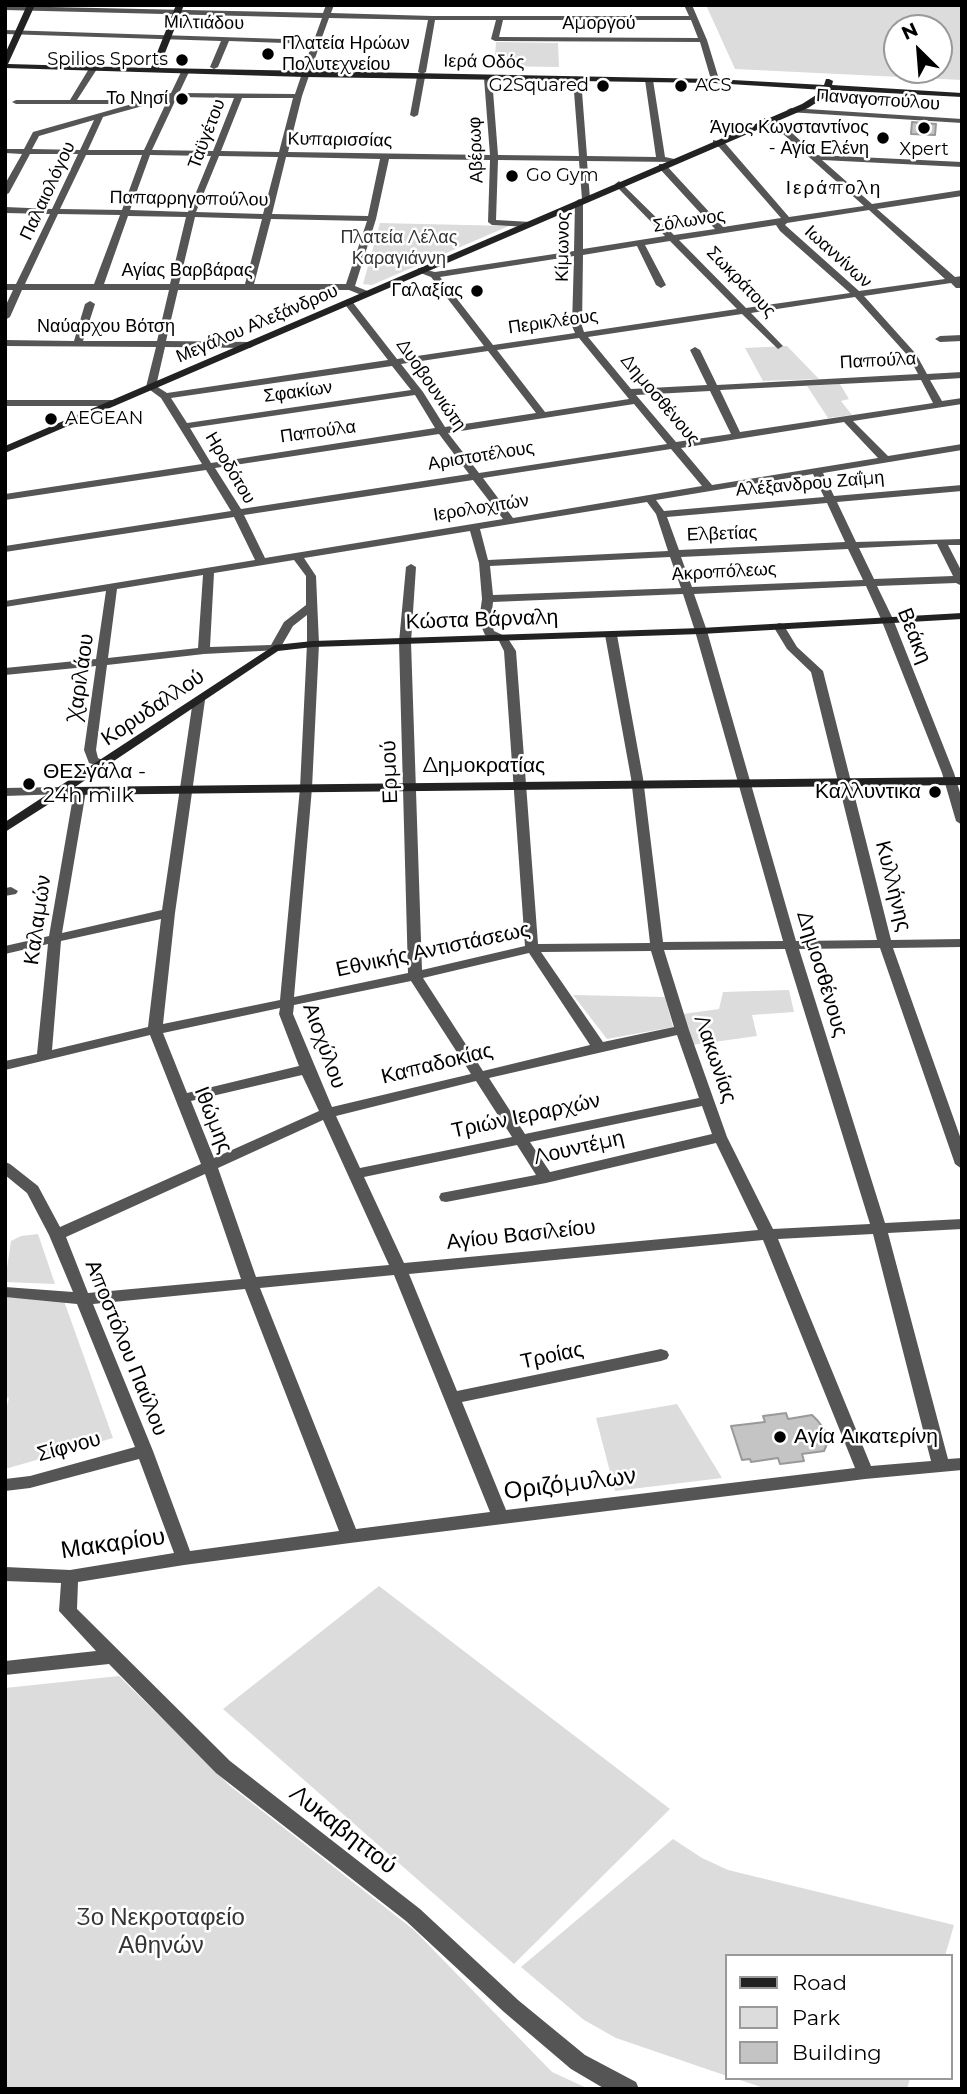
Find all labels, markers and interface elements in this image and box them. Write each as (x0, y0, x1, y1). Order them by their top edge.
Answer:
street label: Μιλτιάδου (164, 12, 244, 34)
street label: Αμοργού (562, 13, 636, 35)
north arrow (883, 14, 953, 84)
text: N (898, 18, 922, 45)
place label: Πλατεία Ηρώων Πολυτεχνείου (282, 33, 410, 76)
marker: Πλατεία Ηρώων Πολυτεχνείου (260, 46, 276, 62)
place label: Spilios Sports (47, 49, 168, 71)
street label: Ιερά Οδός (443, 50, 525, 74)
marker: Spilios Sports (174, 52, 190, 68)
place label: G2Squared (489, 75, 589, 97)
place label: ACS (695, 75, 732, 97)
marker: G2Squared (595, 78, 611, 94)
marker: ACS (673, 78, 689, 94)
street label: Παναγοπούλου (815, 85, 941, 115)
place label: Το Νησί (106, 88, 168, 110)
marker: Το Νησί (174, 91, 190, 107)
street label: Ταϋγέτου (184, 96, 230, 172)
street label: Αβέρωφ (464, 116, 488, 184)
place label: Άγιος Κωνσταντίνος - Αγία Ελένη (710, 117, 869, 160)
marker: Xpert (916, 120, 932, 136)
street label: Κυπαρισσίας (287, 128, 393, 152)
marker: Άγιος Κωνσταντίνος - Αγία Ελένη (875, 130, 891, 146)
street label: Παλαιολόγου (16, 138, 80, 244)
place label: Xpert (899, 139, 949, 161)
place label: Go Gym (526, 165, 599, 187)
marker: Go Gym (504, 168, 520, 184)
district label: Ιεράπολη (787, 177, 881, 199)
street label: Παπαρρηγοπούλου (109, 187, 269, 211)
street label: Σόλωνος (651, 205, 727, 237)
street label: Κίμωνος (552, 212, 574, 282)
street label: Ιωαννίνων (800, 221, 876, 293)
park label: Πλατεία Λέλας Καραγιάννη (341, 227, 457, 270)
street label: Σωκράτους (702, 242, 780, 322)
street label: Αγίας Βαρβάρας (121, 260, 253, 282)
street label: Μεγάλου Αλεξάνδρου (173, 280, 341, 368)
place label: Γαλαξίας (391, 280, 463, 302)
marker: Γαλαξίας (469, 283, 485, 299)
street label: Περικλέους (507, 305, 599, 339)
street label: Ναύαρχου Βότση (37, 316, 175, 338)
street label: Δυοβουνιώτη (391, 335, 471, 435)
street label: Παπούλα (839, 348, 917, 374)
street label: Δημοσθένους (616, 350, 704, 450)
street label: Σφακίων (262, 376, 334, 408)
place label: AEGEAN (65, 408, 143, 430)
marker: AEGEAN (43, 411, 59, 427)
street label: Παπούλα (279, 416, 357, 448)
street label: Ηροδότου (200, 428, 260, 508)
street label: Αριστοτέλους (426, 437, 536, 475)
street label: Αλέξανδρου Ζαΐμη (735, 467, 885, 501)
street label: Ιερολοχιτών (432, 490, 530, 526)
street label: Ελβετίας (686, 522, 758, 546)
street label: Ακροπόλεως (671, 558, 777, 586)
street label: Κώστα Βάρναλη (405, 605, 559, 635)
street label: Βεάκη (892, 605, 936, 667)
street label: Χαριλάου (62, 632, 100, 722)
street label: Κορυδαλλού (97, 664, 209, 752)
street label: Ερμού (376, 740, 404, 804)
street label: Δημοκρατίας (423, 753, 545, 779)
place label: ΘΕΣγάλα - 24h milk (43, 759, 146, 809)
marker: ΘΕΣγάλα - 24h milk (21, 776, 37, 792)
place label: Καλλυντικα (815, 779, 921, 805)
marker: Καλλυντικα (927, 784, 943, 800)
street label: Κυλλήνης (870, 838, 916, 934)
street label: Καλαμών (19, 873, 57, 967)
street label: Δημοσθένους (791, 908, 853, 1040)
street label: Εθνικής Αντιστάσεως (334, 917, 532, 983)
street label: Αισχύλου (297, 1000, 351, 1092)
street label: Λακωνίας (688, 1012, 742, 1106)
street label: Καπαδοκίας (379, 1038, 495, 1090)
street label: Ιθώμης (188, 1083, 238, 1157)
street label: Τριών Ιεραρχών (449, 1088, 603, 1144)
street label: Λουντέμη (531, 1125, 627, 1171)
street label: Αγίου Βασιλείου (445, 1215, 597, 1255)
street label: Αποστόλου Παύλου (79, 1257, 173, 1439)
street label: Τροίας (518, 1337, 586, 1375)
place label: Αγία Αικατερίνη (794, 1424, 938, 1450)
street label: Σίφνου (34, 1426, 104, 1468)
marker: Αγία Αικατερίνη (772, 1429, 788, 1445)
street label: Οριζόμυλων (502, 1462, 638, 1506)
street label: Μακαρίου (59, 1522, 167, 1566)
street label: Λυκαβηττού (284, 1779, 402, 1881)
park label: 3ο Νεκροταφείο Αθηνών (77, 1904, 245, 1960)
legend (726, 1954, 953, 2080)
text: Road (792, 1970, 847, 1995)
text: Park (792, 2005, 840, 2030)
text: Building (792, 2040, 882, 2065)

